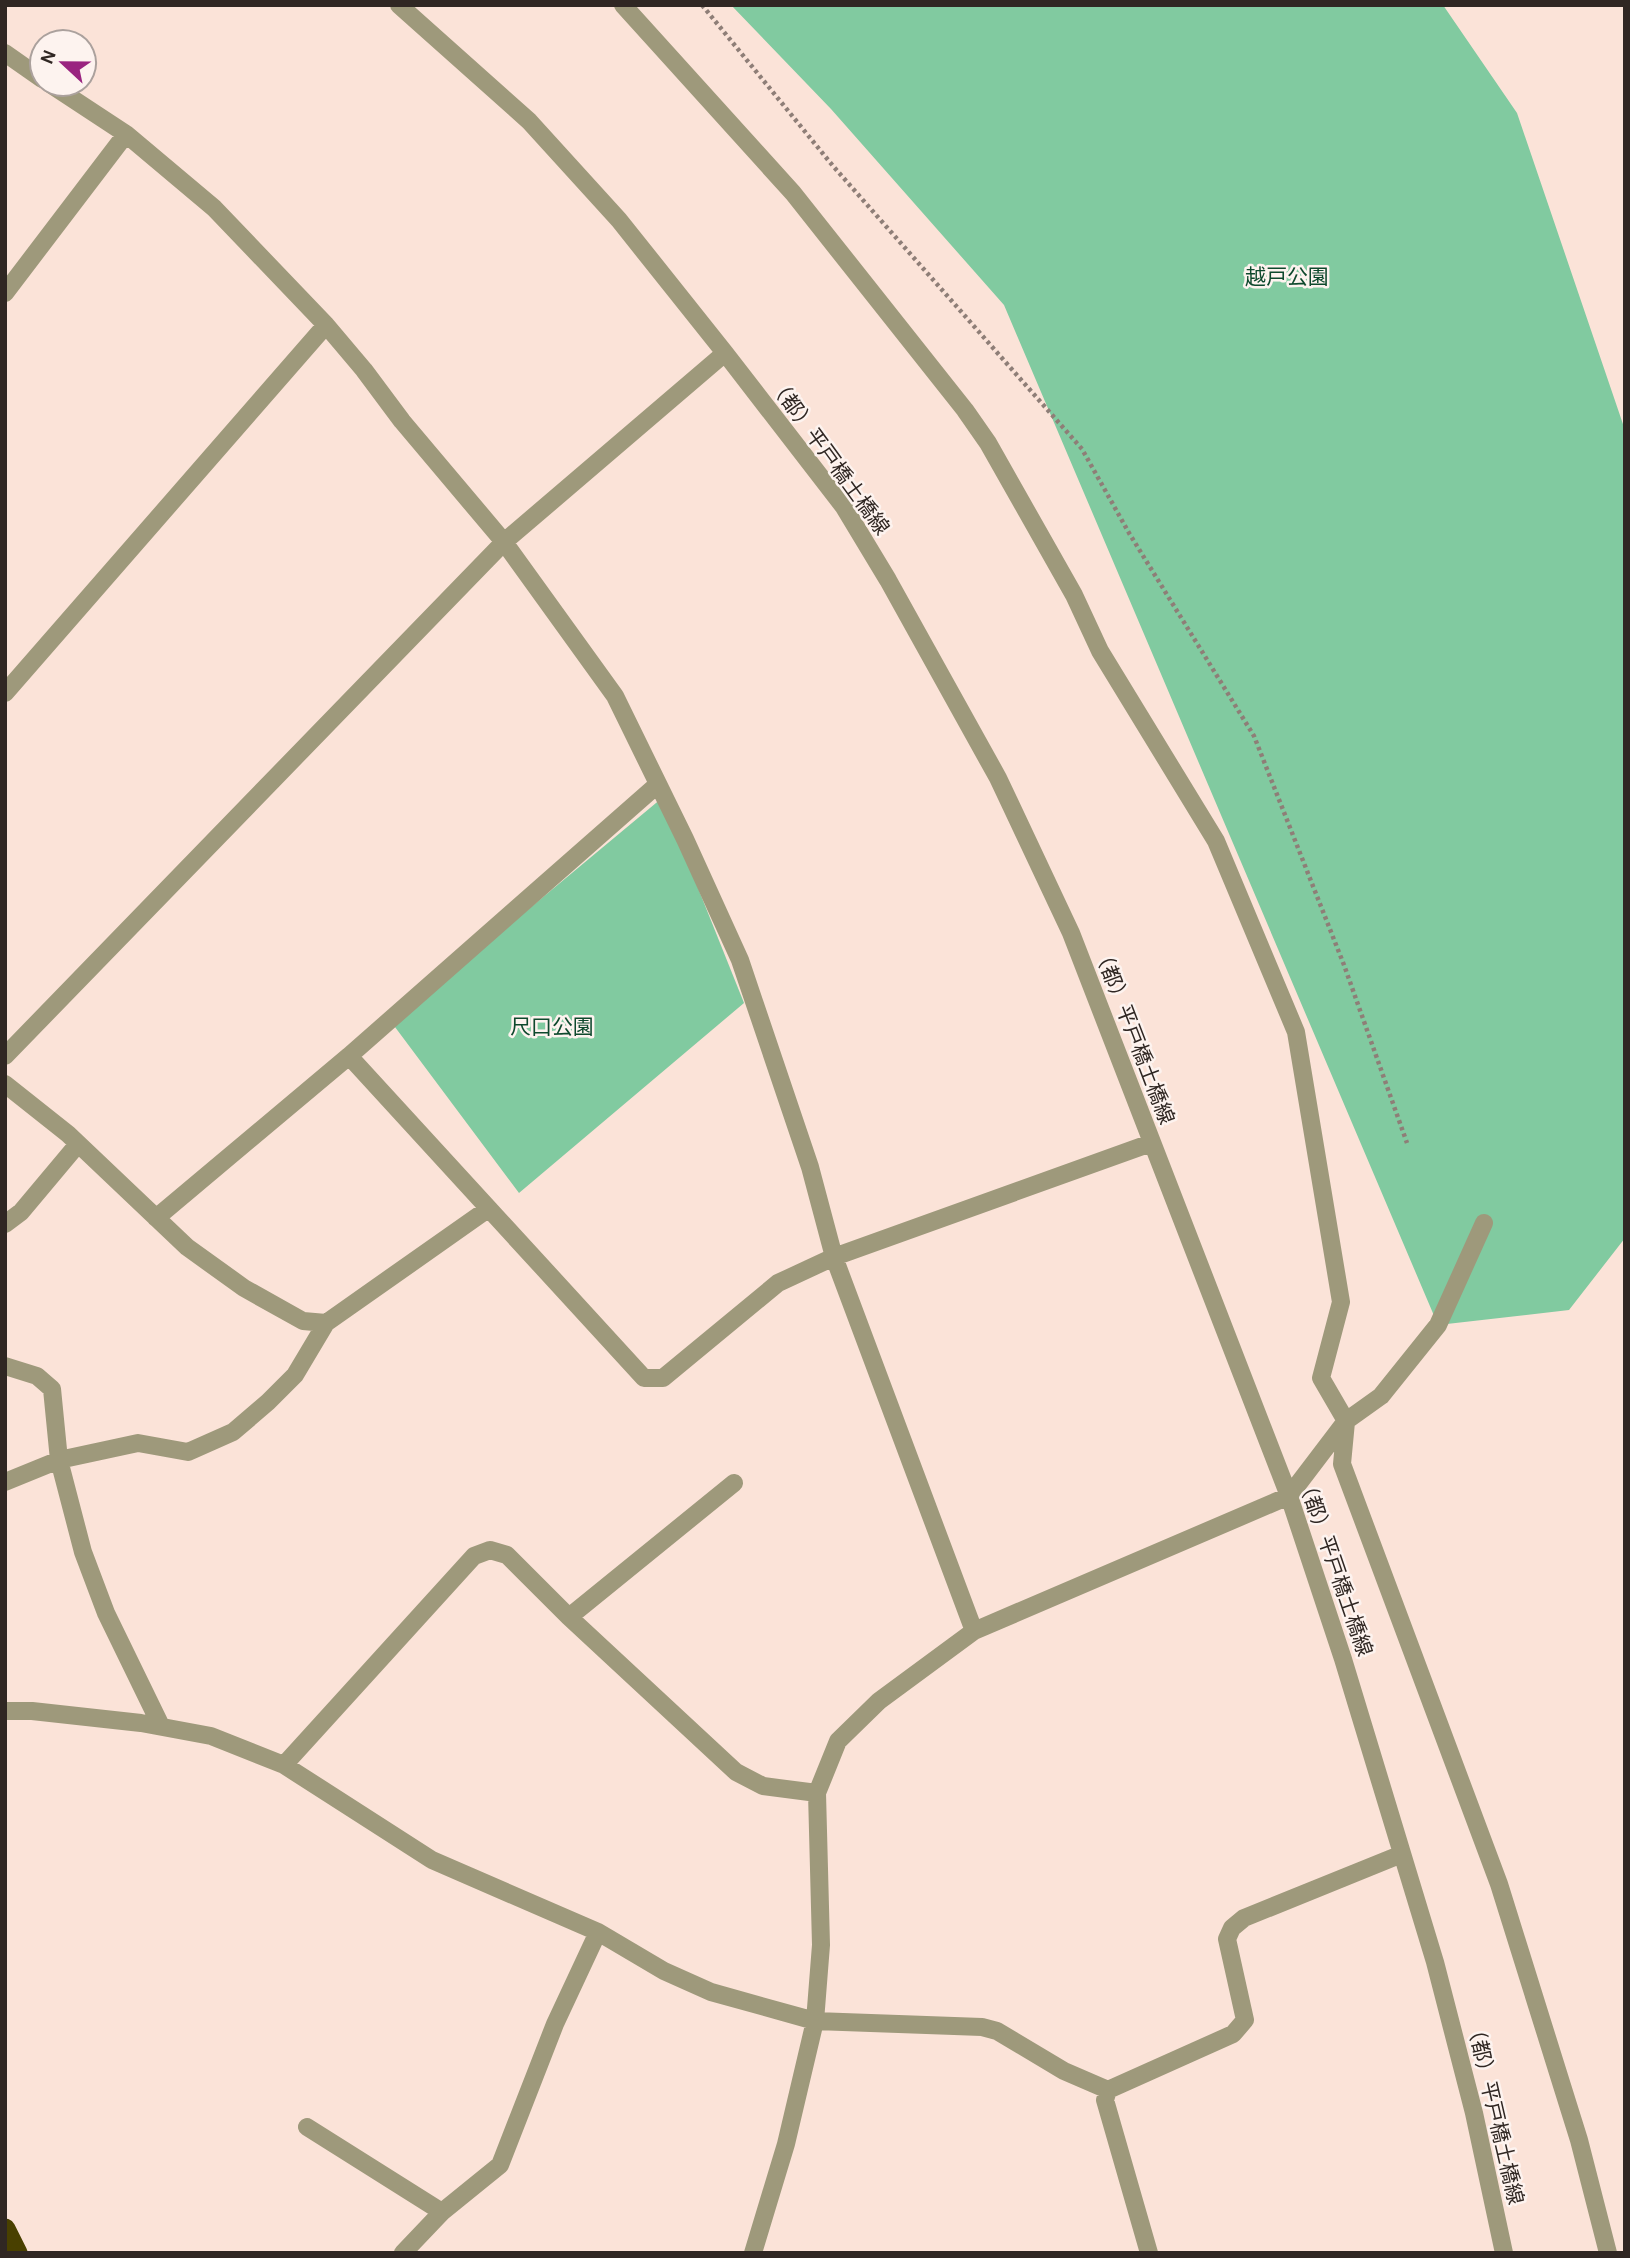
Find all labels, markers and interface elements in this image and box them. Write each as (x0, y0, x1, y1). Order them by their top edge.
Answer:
north arrow (28, 28, 98, 98)
text: N (35, 47, 61, 67)
park label: 越戸公園 (1245, 265, 1329, 289)
street label: （都）平戸橋土橋線 (764, 372, 894, 540)
street label: （都）平戸橋土橋線 (1089, 942, 1179, 1128)
park label: 尺口公園 (510, 1015, 594, 1039)
street label: （都）平戸橋土橋線 (1293, 1473, 1377, 1659)
street label: （都）平戸橋土橋線 (1462, 2017, 1528, 2207)

